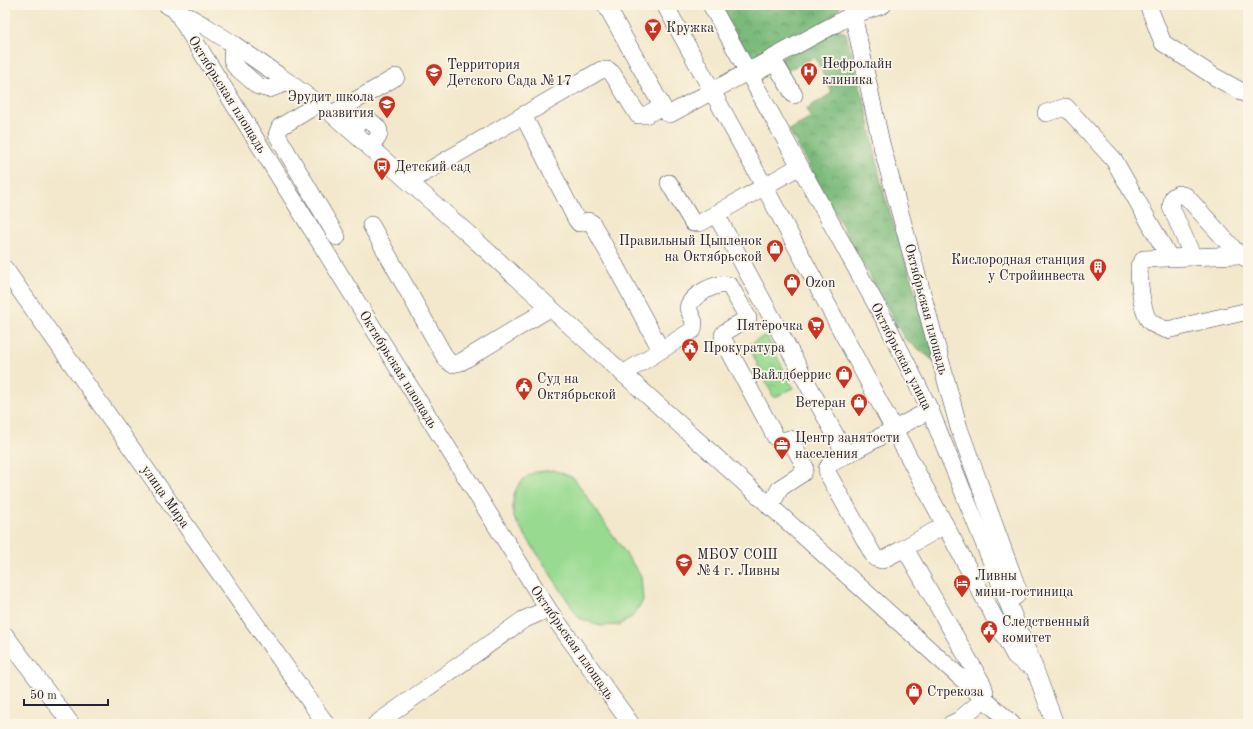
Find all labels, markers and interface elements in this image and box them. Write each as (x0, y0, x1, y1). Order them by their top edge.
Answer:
bar icon: Кружка (643, 17, 663, 42)
place label: Кружка (666, 21, 714, 35)
street label: Октябрьская площадь (185, 33, 269, 156)
place label: Нефролайн клиника (822, 57, 892, 87)
place label: Территория Детского Сада №17 (447, 58, 572, 88)
hospital icon: Нефролайн клиника (799, 61, 819, 86)
school or university icon: Территория Детского Сада №17 (424, 62, 444, 87)
place label: Эрудит школа развития (288, 90, 374, 120)
school or university icon: Эрудит школа развития (377, 94, 397, 119)
bus stop icon: Детский сад (372, 156, 392, 181)
place label: Детский сад (395, 160, 471, 174)
place label: Правильный Цыпленок на Октябрьской (619, 234, 762, 264)
shop icon: Правильный Цыпленок на Октябрьской (765, 238, 785, 263)
street label: Октябрьская площадь (902, 242, 950, 377)
place label: Кислородная станция у Стройинвеста (951, 253, 1085, 283)
building icon: Кислородная станция у Стройинвеста (1088, 257, 1108, 282)
shop icon: Ozon (782, 272, 802, 297)
place label: Ozon (805, 276, 836, 290)
street label: Октябрьская улица (868, 300, 934, 412)
street label: Октябрьская площадь (356, 308, 440, 431)
supermarket icon: Пятёрочка (806, 315, 826, 340)
place label: Пятёрочка (737, 319, 803, 333)
public building icon: Прокуратура (680, 337, 700, 362)
place label: Прокуратура (703, 341, 785, 355)
shop icon: Вайлдберрис (834, 364, 854, 389)
place label: Вайлдберрис (751, 368, 831, 382)
place label: Суд на Октябрьской (537, 372, 616, 402)
public building icon: Суд на Октябрьской (514, 376, 534, 401)
shop icon: Ветеран (849, 392, 869, 417)
place label: Ветеран (795, 396, 846, 410)
place label: Центр занятости населения (795, 431, 900, 461)
office icon: Центр занятости населения (772, 435, 792, 460)
street label: улица Мира (138, 463, 192, 531)
place label: МБОУ СОШ №4 г. Ливны (697, 548, 780, 578)
school or university icon: МБОУ СОШ №4 г. Ливны (674, 552, 694, 577)
place label: Ливны мини-гостиница (975, 569, 1073, 599)
hotel icon: Ливны мини-гостиница (952, 573, 972, 598)
street label: Октябрьская площадь (528, 583, 617, 702)
place label: Следственный комитет (1002, 615, 1090, 645)
public building icon: Следственный комитет (979, 619, 999, 644)
scale bar (24, 681, 108, 707)
shop icon: Стрекоза (904, 681, 924, 706)
place label: Стрекоза (927, 685, 984, 699)
text: 50 m (30, 689, 57, 702)

